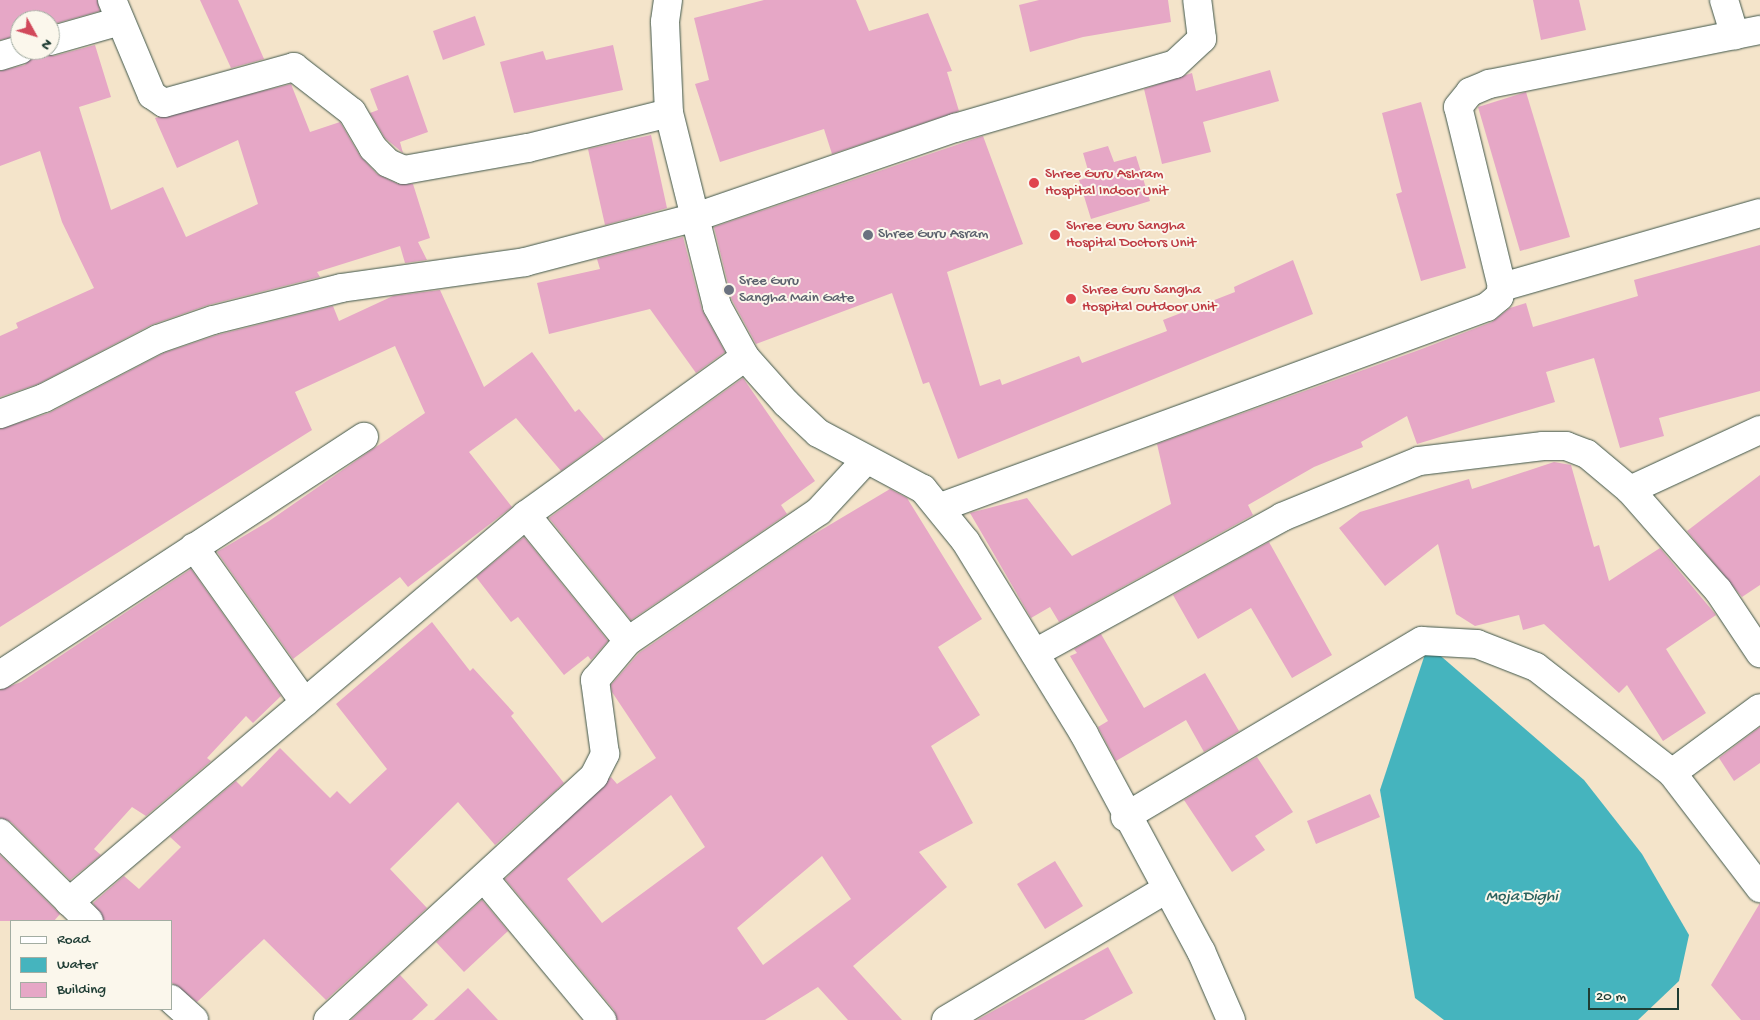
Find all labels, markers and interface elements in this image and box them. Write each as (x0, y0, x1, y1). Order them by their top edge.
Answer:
north arrow (10, 10, 60, 60)
text: N (37, 35, 56, 53)
place label: Shree Guru Ashram Hospital Indoor Unit (1045, 165, 1168, 200)
marker: Shree Guru Ashram Hospital Indoor Unit (1027, 176, 1041, 190)
place label: Shree Guru Sangha Hospital Doctors Unit (1066, 217, 1196, 252)
place label: Shree Guru Asram (878, 226, 988, 244)
marker: Shree Guru Sangha Hospital Doctors Unit (1048, 228, 1062, 242)
marker: Shree Guru Asram (862, 229, 874, 241)
place label: Sree Guru Sangha Main Gate (739, 272, 854, 307)
place label: Shree Guru Sangha Hospital Outdoor Unit (1082, 281, 1216, 316)
marker: Sree Guru Sangha Main Gate (723, 284, 735, 296)
marker: Shree Guru Sangha Hospital Outdoor Unit (1064, 292, 1078, 306)
water label: Moja Dighi (1486, 888, 1558, 908)
legend (10, 920, 172, 1010)
text: Road (57, 931, 90, 949)
text: Water (57, 956, 97, 974)
scale bar (1590, 978, 1681, 1010)
text: Building (57, 981, 106, 999)
text: 20 m (1596, 988, 1626, 1006)

